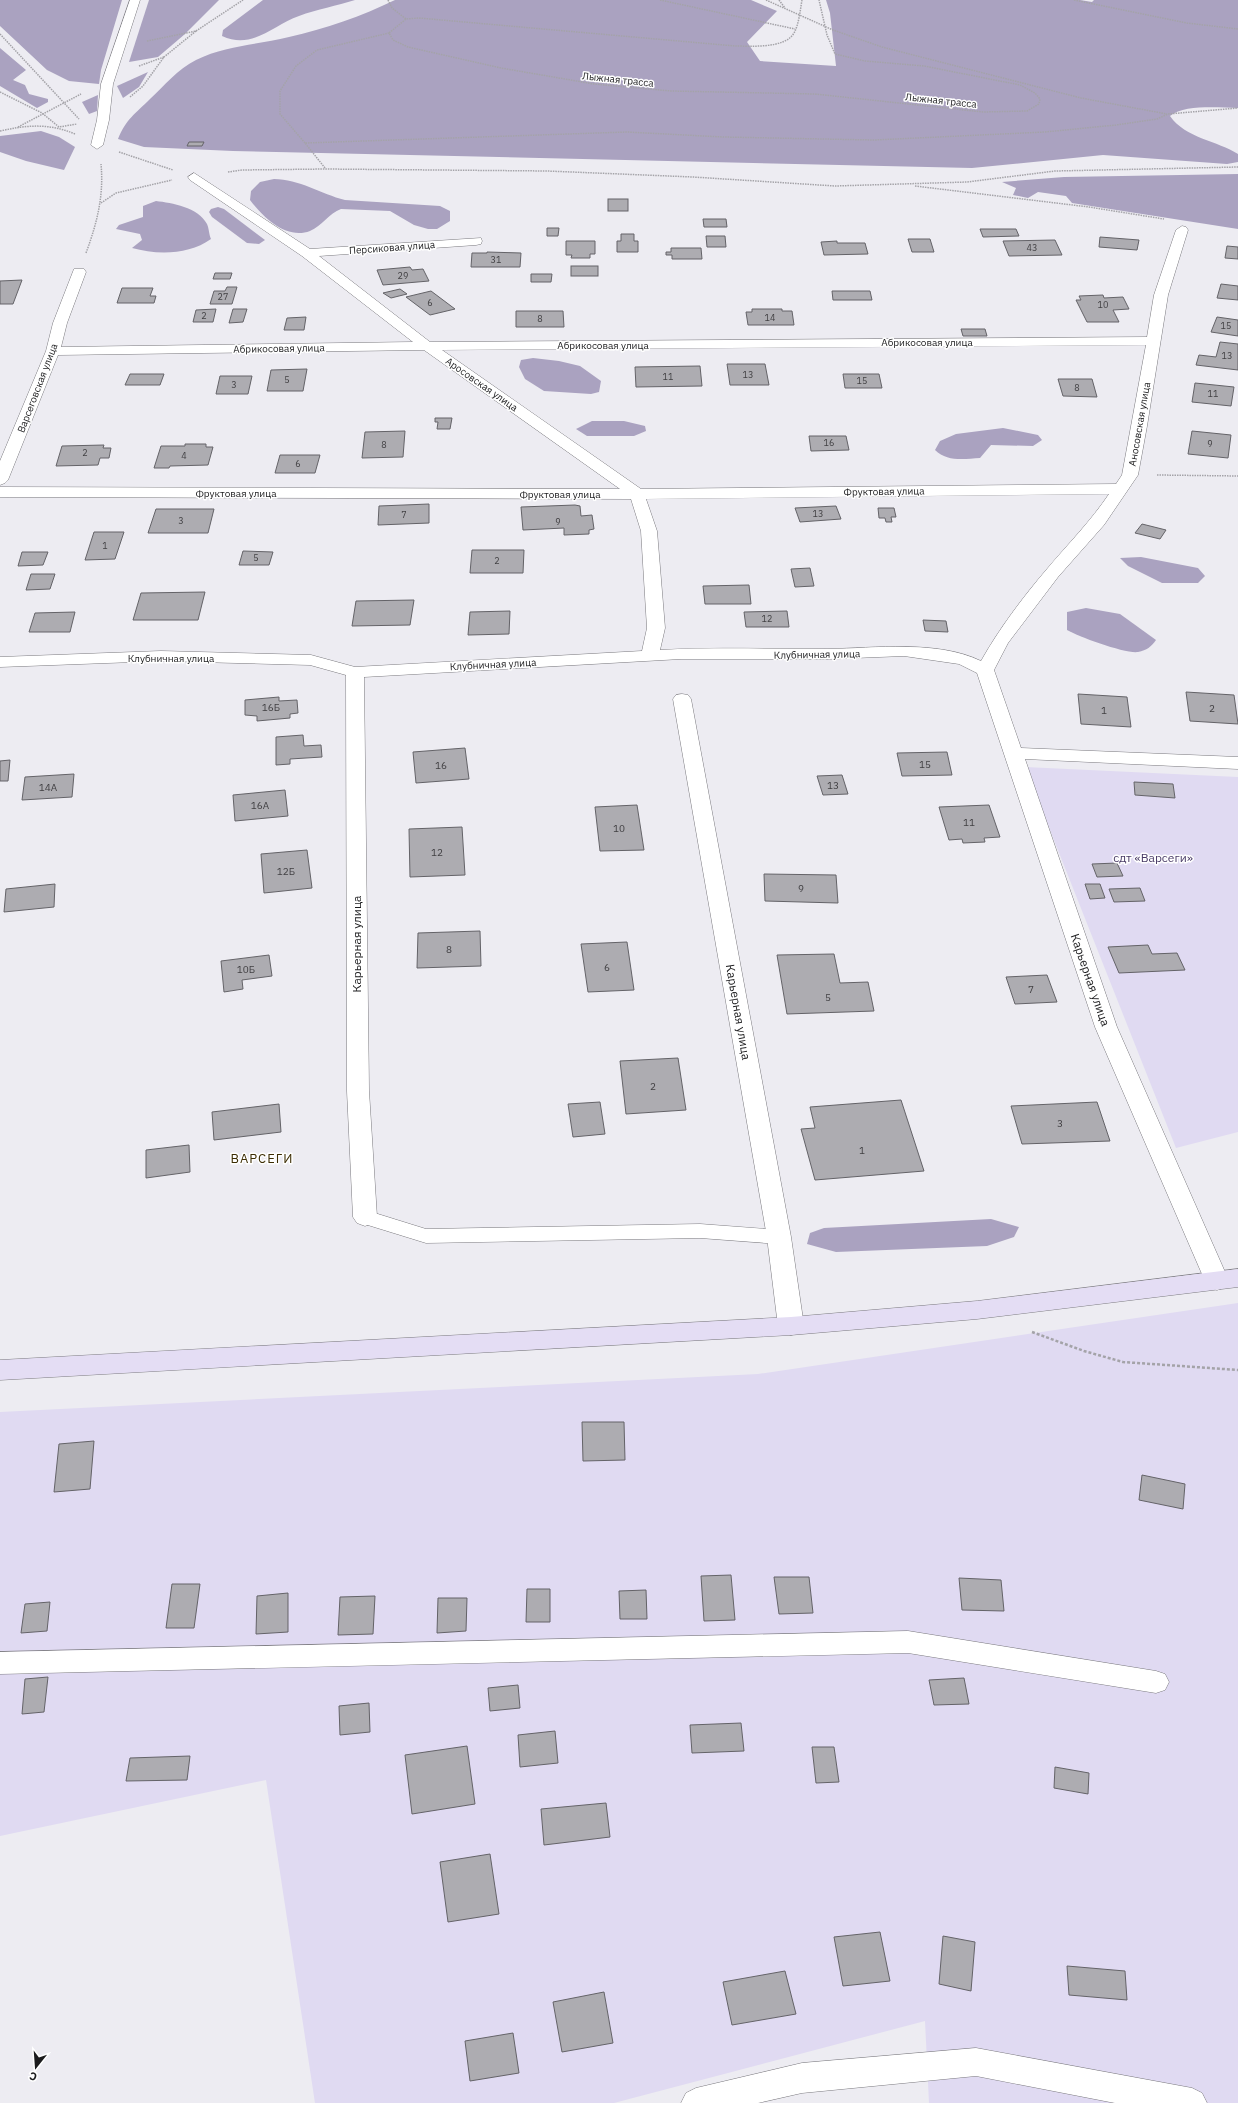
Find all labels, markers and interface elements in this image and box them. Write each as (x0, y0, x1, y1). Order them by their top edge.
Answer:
street label: Лыжная трасса (582, 69, 655, 90)
street label: Лыжная трасса (905, 90, 978, 111)
street label: Персиковая улица (349, 238, 436, 257)
house number: 43 (1027, 242, 1037, 253)
house number: 31 (491, 254, 501, 265)
house number: 29 (398, 270, 408, 281)
house number: 27 (218, 291, 228, 302)
house number: 6 (427, 297, 433, 308)
house number: 10 (1098, 299, 1108, 310)
house number: 2 (201, 310, 207, 321)
house number: 14 (765, 312, 775, 323)
house number: 8 (537, 313, 543, 324)
house number: 15 (1221, 320, 1231, 331)
street label: Абрикосовая улица (881, 336, 973, 349)
street label: Абрикосовая улица (557, 339, 649, 352)
street label: Варсеговская улица (14, 341, 61, 435)
street label: Абрикосовая улица (233, 341, 326, 356)
house number: 13 (1222, 350, 1232, 361)
street label: Аросовская улица (443, 355, 521, 415)
house number: 13 (743, 369, 753, 380)
house number: 11 (663, 371, 673, 382)
house number: 5 (284, 374, 290, 385)
house number: 15 (857, 375, 867, 386)
house number: 3 (231, 379, 237, 390)
street label: Аносовская улица (1126, 380, 1153, 467)
house number: 8 (1074, 382, 1080, 393)
house number: 11 (1208, 388, 1218, 399)
house number: 16 (824, 437, 834, 448)
house number: 9 (1207, 438, 1213, 449)
house number: 8 (381, 439, 387, 450)
house number: 2 (82, 447, 88, 458)
house number: 4 (181, 450, 187, 461)
house number: 6 (295, 458, 301, 469)
street label: Фруктовая улица (843, 484, 925, 499)
street label: Фруктовая улица (195, 487, 277, 500)
street label: Фруктовая улица (519, 488, 601, 501)
house number: 13 (813, 508, 823, 519)
house number: 7 (401, 509, 407, 520)
house number: 3 (178, 515, 184, 526)
house number: 9 (555, 516, 561, 527)
house number: 1 (102, 540, 108, 551)
house number: 5 (253, 552, 259, 563)
house number: 2 (494, 555, 500, 566)
house number: 12 (762, 613, 772, 624)
street label: Клубничная улица (774, 647, 861, 662)
street label: Клубничная улица (128, 652, 215, 665)
street label: Клубничная улица (449, 656, 537, 673)
house number: 16Б (262, 701, 280, 714)
house number: 2 (1209, 702, 1215, 715)
house number: 1 (1101, 704, 1107, 717)
house number: 15 (919, 758, 931, 771)
house number: 16 (435, 759, 447, 772)
house number: 13 (827, 779, 839, 792)
house number: 14А (39, 781, 58, 794)
house number: 16А (251, 799, 270, 812)
house number: 11 (963, 816, 975, 829)
house number: 10 (613, 822, 625, 835)
house number: 12 (431, 846, 443, 859)
park label: сдт «Варсеги» (1113, 850, 1193, 865)
house number: 12Б (277, 865, 295, 878)
house number: 9 (798, 882, 804, 895)
street label: Карьерная улица (349, 895, 364, 993)
street label: Карьерная улица (1068, 932, 1114, 1029)
house number: 8 (446, 943, 452, 956)
house number: 6 (604, 961, 610, 974)
house number: 10Б (237, 963, 255, 976)
street label: Карьерная улица (723, 963, 754, 1062)
house number: 7 (1028, 983, 1034, 996)
house number: 5 (825, 991, 831, 1004)
house number: 2 (650, 1080, 656, 1093)
house number: 3 (1057, 1117, 1063, 1130)
house number: 1 (859, 1144, 865, 1157)
district label: ВАРСЕГИ (231, 1150, 293, 1167)
north arrow (16, 2047, 56, 2087)
text: С (28, 2069, 39, 2084)

